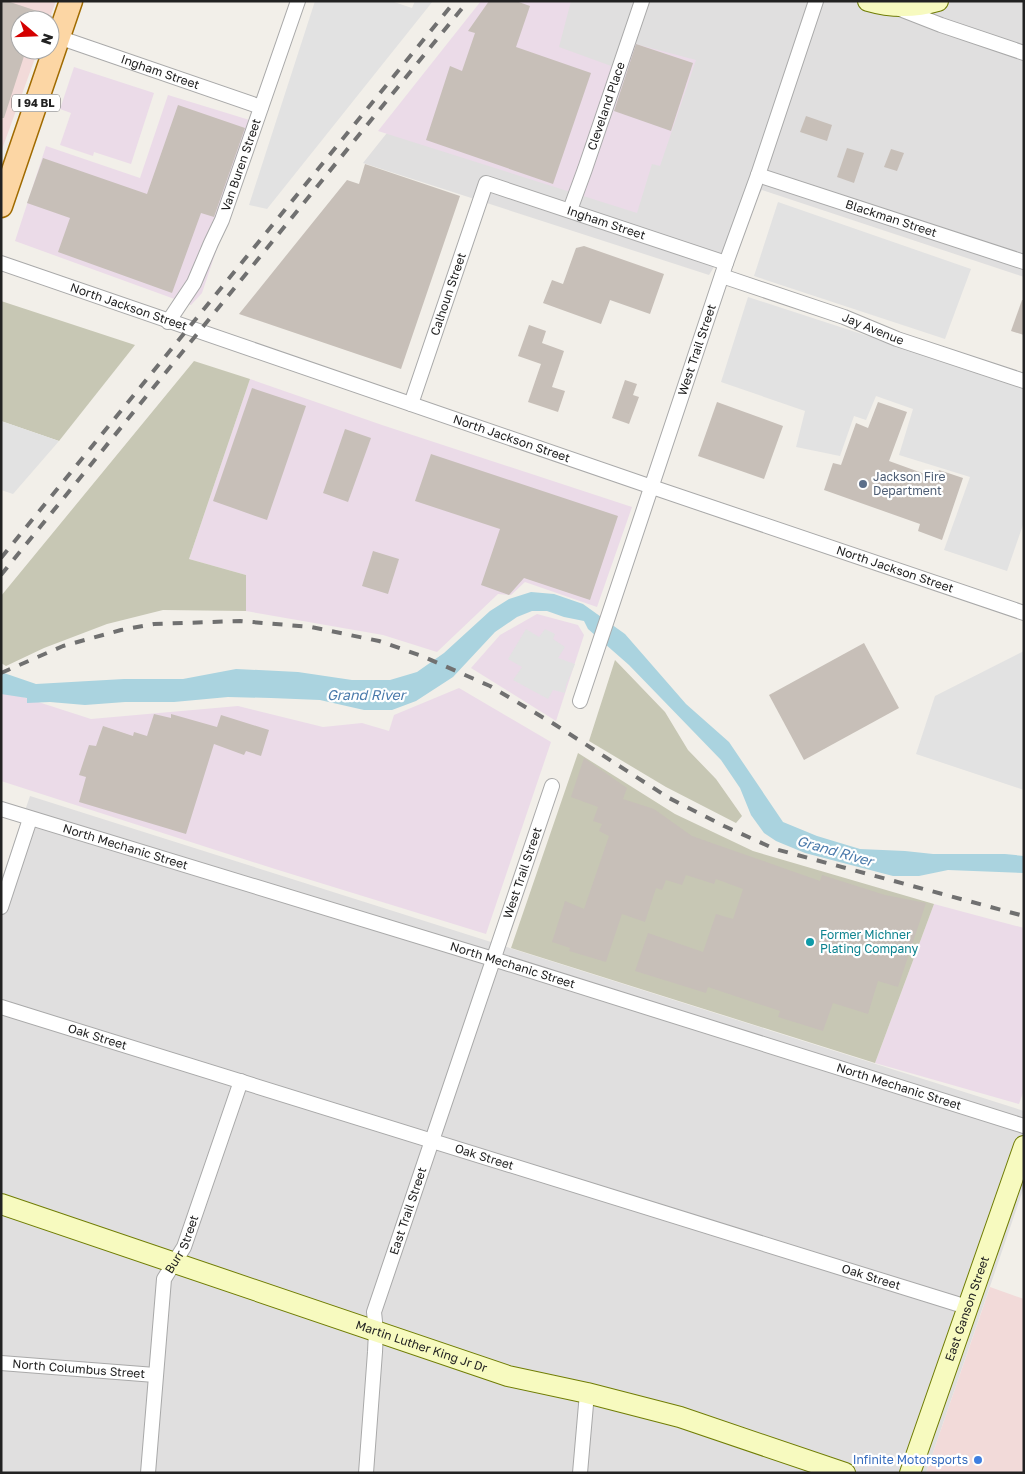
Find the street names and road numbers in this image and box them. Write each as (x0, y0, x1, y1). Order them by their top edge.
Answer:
street label: Ingham Street (119, 51, 202, 92)
street label: Cleveland Place (584, 60, 628, 152)
road number: I 94 BL (12, 95, 60, 112)
street label: Van Buren Street (218, 116, 264, 213)
street label: Blackman Street (844, 196, 939, 240)
street label: Ingham Street (565, 202, 648, 243)
street label: Calhoun Street (427, 250, 469, 337)
street label: North Jackson Street (68, 279, 189, 334)
street label: West Trail Street (674, 302, 719, 398)
street label: Jay Avenue (840, 309, 906, 348)
street label: North Jackson Street (451, 411, 572, 465)
street label: North Jackson Street (835, 542, 956, 596)
street label: North Mechanic Street (61, 820, 190, 873)
street label: West Trail Street (500, 825, 545, 920)
street label: North Mechanic Street (448, 938, 577, 991)
street label: Oak Street (66, 1020, 129, 1053)
street label: North Mechanic Street (835, 1060, 964, 1113)
street label: Oak Street (453, 1140, 516, 1173)
street label: East Trail Street (386, 1165, 430, 1257)
street label: Burr Street (161, 1213, 201, 1276)
street label: East Ganson Street (942, 1254, 992, 1363)
street label: Oak Street (840, 1260, 903, 1293)
street label: Martin Luther King Jr Dr (354, 1317, 490, 1376)
street label: North Columbus Street (12, 1356, 146, 1381)

